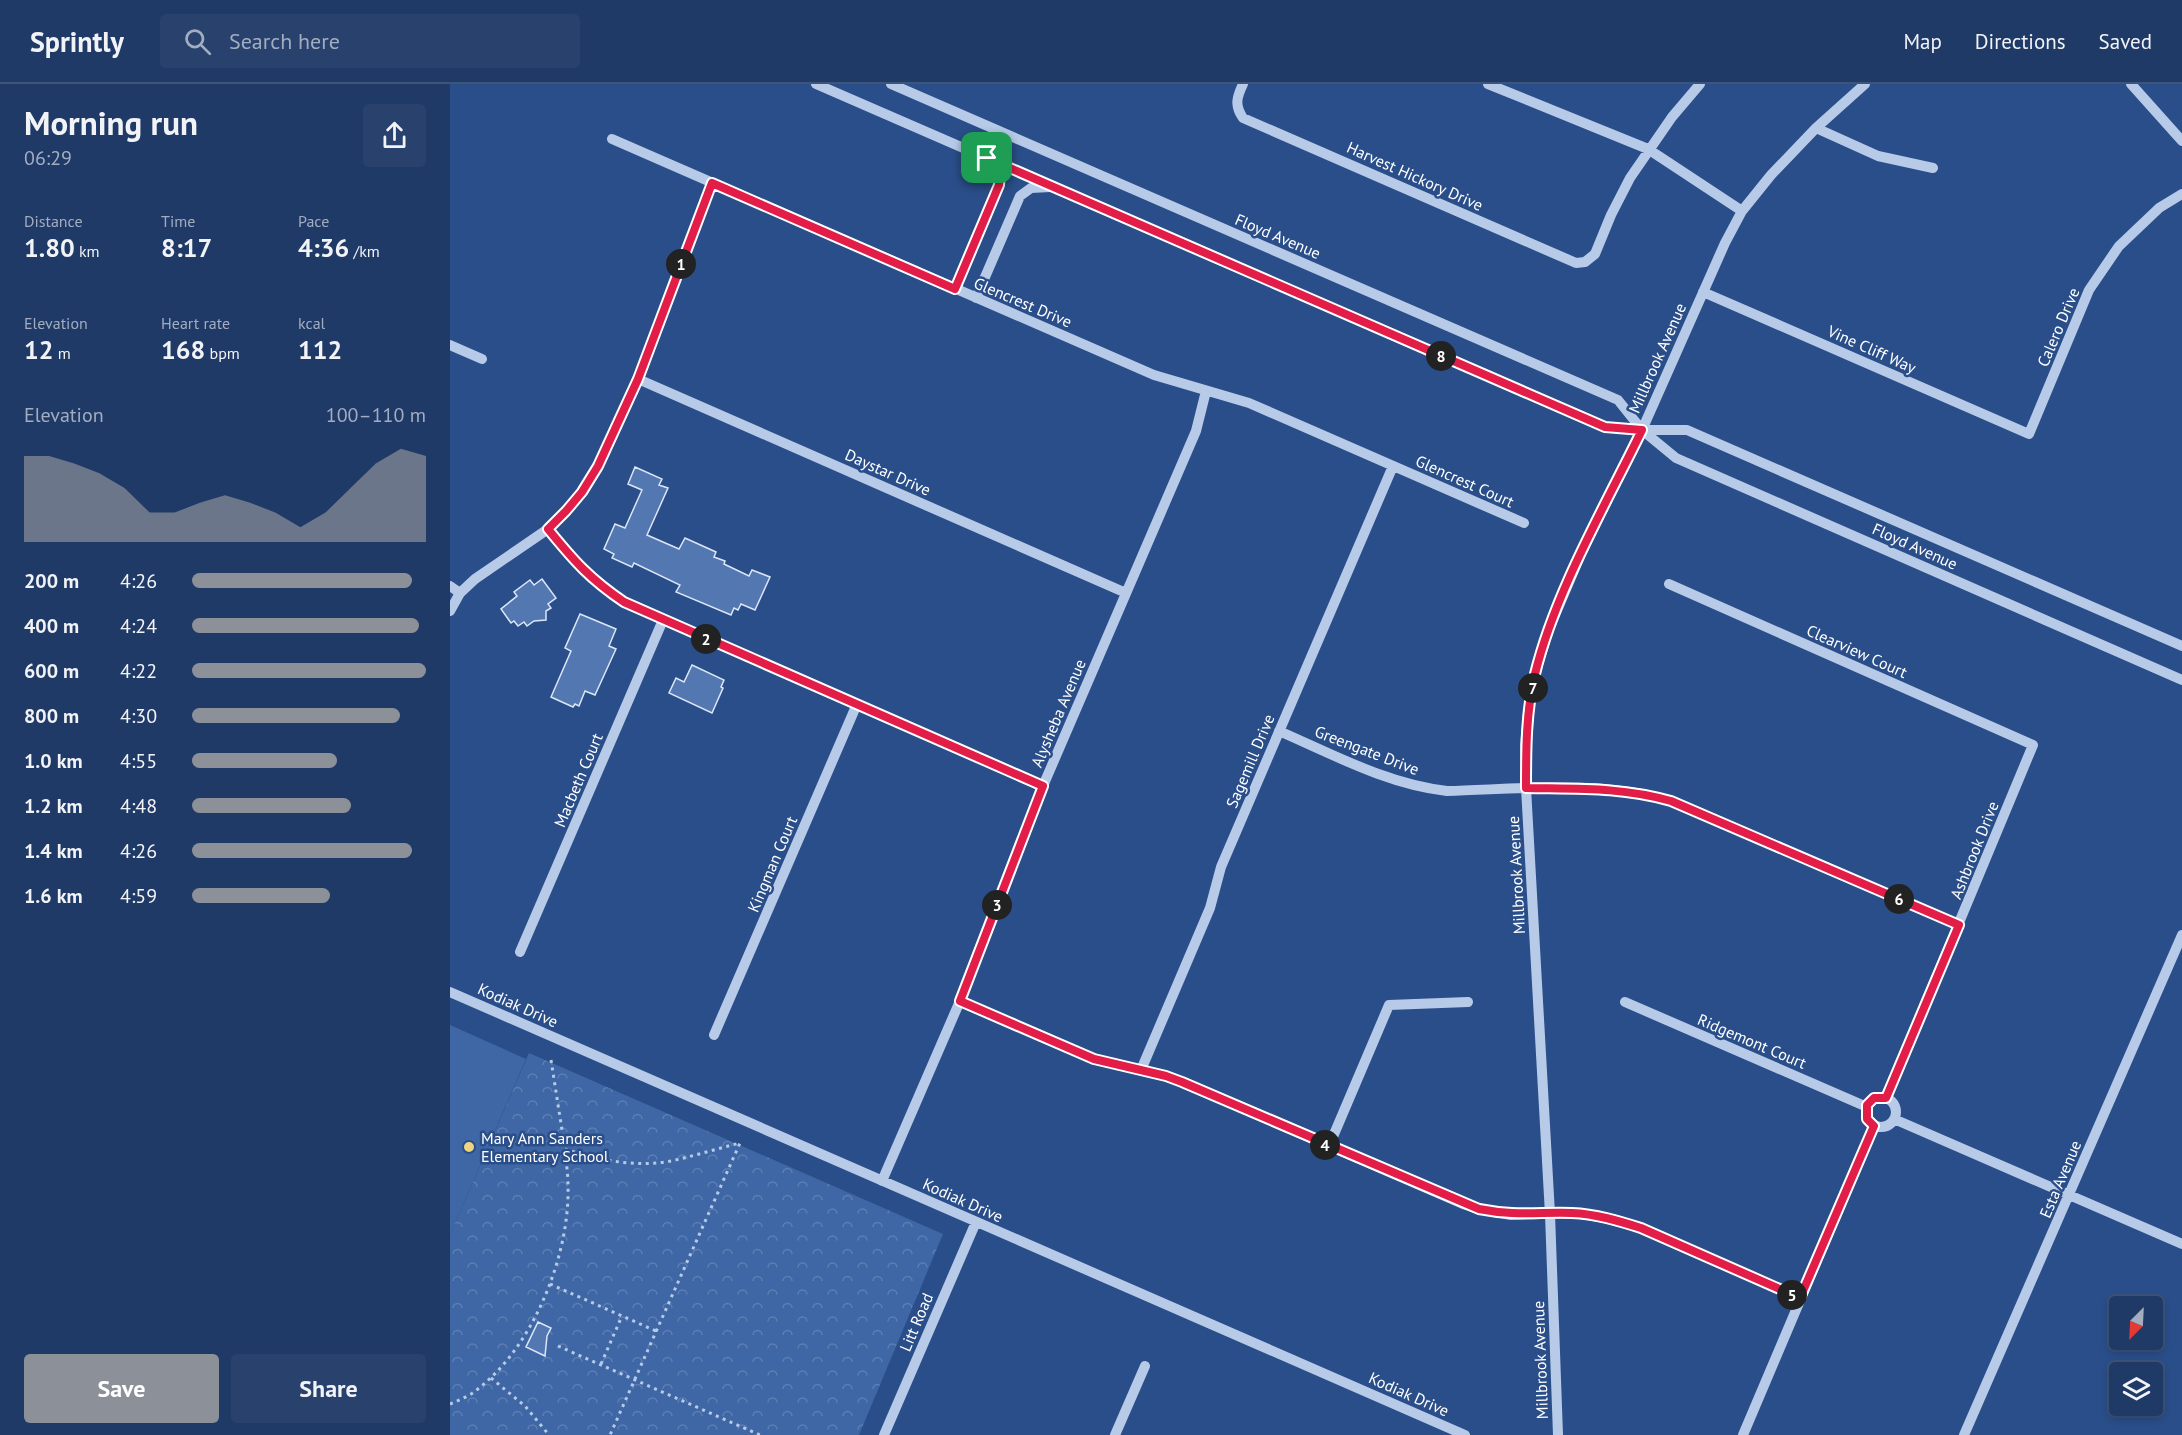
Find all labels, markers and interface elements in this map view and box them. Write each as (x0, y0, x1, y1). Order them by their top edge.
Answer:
search box (160, 14, 580, 68)
text: Sprintly (30, 23, 124, 60)
icon: search (181, 25, 214, 58)
text: Search here (229, 27, 340, 55)
text: Map (1903, 28, 1942, 55)
text: Directions (1975, 28, 2066, 55)
text: Saved (2099, 28, 2152, 55)
text: Morning run (24, 101, 198, 144)
button: share (363, 104, 426, 167)
pin (961, 132, 1012, 183)
street label: Harvest Hickory Drive (1344, 137, 1486, 215)
icon: arrive (970, 141, 1003, 174)
text: 06:29 (24, 145, 72, 171)
street label: Floyd Avenue (1232, 209, 1324, 263)
text: Distance (24, 211, 83, 231)
text: Time (161, 211, 195, 231)
text: Pace (298, 211, 329, 231)
text: 1.80 (24, 231, 75, 264)
text: 8:17 (161, 231, 212, 264)
text: 4:36 (298, 231, 349, 264)
text: km (75, 241, 100, 261)
text: /km (349, 241, 380, 261)
pin: 1 (666, 249, 696, 279)
text: 1 (676, 254, 686, 274)
street label: Glencrest Drive (971, 272, 1075, 332)
street label: Calero Drive (2032, 285, 2084, 369)
street label: Millbrook Avenue (1624, 300, 1690, 416)
text: Elevation (24, 313, 88, 333)
text: Heart rate (161, 313, 230, 333)
text: kcal (298, 313, 325, 333)
street label: Vine Cliff Way (1824, 320, 1920, 378)
text: 12 (24, 333, 53, 366)
text: 168 (161, 333, 205, 366)
text: 112 (298, 333, 342, 366)
pin: 8 (1426, 341, 1456, 371)
text: m (53, 343, 71, 363)
text: bpm (205, 343, 240, 363)
text: 8 (1436, 346, 1446, 366)
text: Elevation (24, 402, 104, 428)
text: 100–110 m (326, 402, 426, 428)
street label: Daystar Drive (842, 444, 934, 500)
street label: Glencrest Court (1413, 450, 1518, 512)
street label: Floyd Avenue (1869, 518, 1961, 574)
text: 200 m (24, 568, 79, 594)
text: 4:26 (120, 568, 157, 594)
text: 400 m (24, 613, 79, 639)
text: 4:24 (120, 613, 157, 639)
street label: Clearview Court (1804, 620, 1911, 682)
pin: 2 (691, 624, 721, 654)
text: 2 (701, 629, 711, 649)
street label: Alysheba Avenue (1026, 656, 1090, 770)
text: 600 m (24, 658, 79, 684)
text: 4:22 (120, 658, 157, 684)
pin: 7 (1518, 673, 1548, 703)
text: 7 (1528, 678, 1538, 698)
text: 800 m (24, 703, 79, 729)
text: 4:30 (120, 703, 157, 729)
street label: Sagemill Drive (1221, 711, 1279, 811)
street label: Greengate Drive (1312, 721, 1422, 779)
street label: Macbeth Court (549, 729, 607, 830)
text: 1.0 km (24, 748, 83, 774)
text: 4:55 (120, 748, 157, 774)
text: 1.2 km (24, 793, 83, 819)
text: 4:48 (120, 793, 157, 819)
street label: Ashbrook Drive (1945, 798, 2003, 902)
street label: Kingman Court (743, 812, 801, 915)
street label: Millbrook Avenue (1503, 815, 1529, 935)
text: 1.4 km (24, 838, 83, 864)
text: 4:26 (120, 838, 157, 864)
text: 1.6 km (24, 883, 83, 909)
text: 4:59 (120, 883, 157, 909)
pin: 6 (1884, 884, 1914, 914)
text: 6 (1894, 889, 1904, 909)
pin: 3 (982, 890, 1012, 920)
text: 3 (992, 895, 1002, 915)
street label: Kodiak Drive (475, 978, 561, 1032)
street label: Ridgemont Court (1695, 1009, 1810, 1073)
place label: Mary Ann Sanders Elementary School (481, 1128, 609, 1166)
pin: 4 (1310, 1130, 1340, 1160)
text: 4 (1320, 1135, 1330, 1155)
street label: Esta Avenue (2035, 1137, 2085, 1221)
marker: Mary Ann Sanders Elementary School (462, 1140, 476, 1154)
street label: Kodiak Drive (920, 1173, 1006, 1227)
pin: 5 (1777, 1280, 1807, 1310)
text: 5 (1787, 1285, 1797, 1305)
street label: Litt Road (895, 1290, 937, 1354)
north arrow (2109, 1296, 2163, 1350)
map controls (2109, 1296, 2163, 1416)
street label: Millbrook Avenue (1528, 1300, 1552, 1420)
button: Save (24, 1354, 219, 1423)
button: Share (231, 1354, 426, 1423)
button: layers (2109, 1362, 2163, 1416)
street label: Kodiak Drive (1366, 1367, 1452, 1421)

